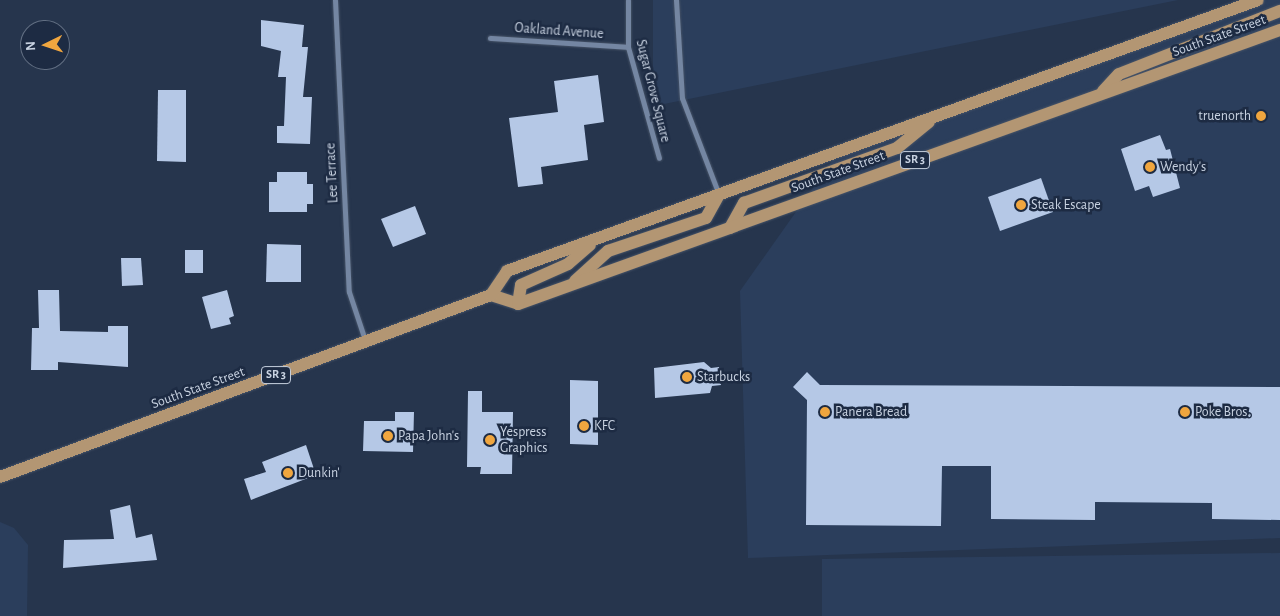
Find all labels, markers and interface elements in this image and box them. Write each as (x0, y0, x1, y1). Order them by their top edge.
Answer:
street label: South State Street (1170, 11, 1268, 61)
north arrow (20, 20, 70, 70)
street label: Oakland Avenue (514, 20, 604, 42)
street label: Sugar Grove Square (632, 38, 674, 144)
text: N (24, 41, 38, 51)
place label: truenorth (1198, 108, 1251, 124)
marker: truenorth (1255, 110, 1267, 122)
street label: Lee Terrace (322, 142, 342, 204)
street label: South State Street (789, 147, 887, 197)
road number: SR 3 (899, 150, 931, 170)
place label: Wendy's (1160, 159, 1206, 175)
marker: Wendy's (1144, 161, 1156, 173)
place label: Steak Escape (1031, 197, 1101, 213)
marker: Steak Escape (1015, 199, 1027, 211)
street label: South State Street (149, 363, 247, 413)
road number: SR 3 (260, 366, 292, 384)
place label: Starbucks (697, 369, 750, 385)
marker: Starbucks (681, 371, 693, 383)
place label: Panera Bread (835, 404, 907, 420)
place label: Poke Bros. (1195, 404, 1250, 420)
marker: Panera Bread (819, 406, 831, 418)
marker: Poke Bros. (1179, 406, 1191, 418)
place label: KFC (594, 418, 615, 434)
marker: KFC (578, 420, 590, 432)
place label: Yespress Graphics (500, 424, 547, 457)
place label: Papa John's (398, 428, 459, 444)
marker: Papa John's (382, 430, 394, 442)
marker: Yespress Graphics (484, 434, 496, 446)
place label: Dunkin' (298, 465, 340, 481)
marker: Dunkin' (282, 467, 294, 479)

